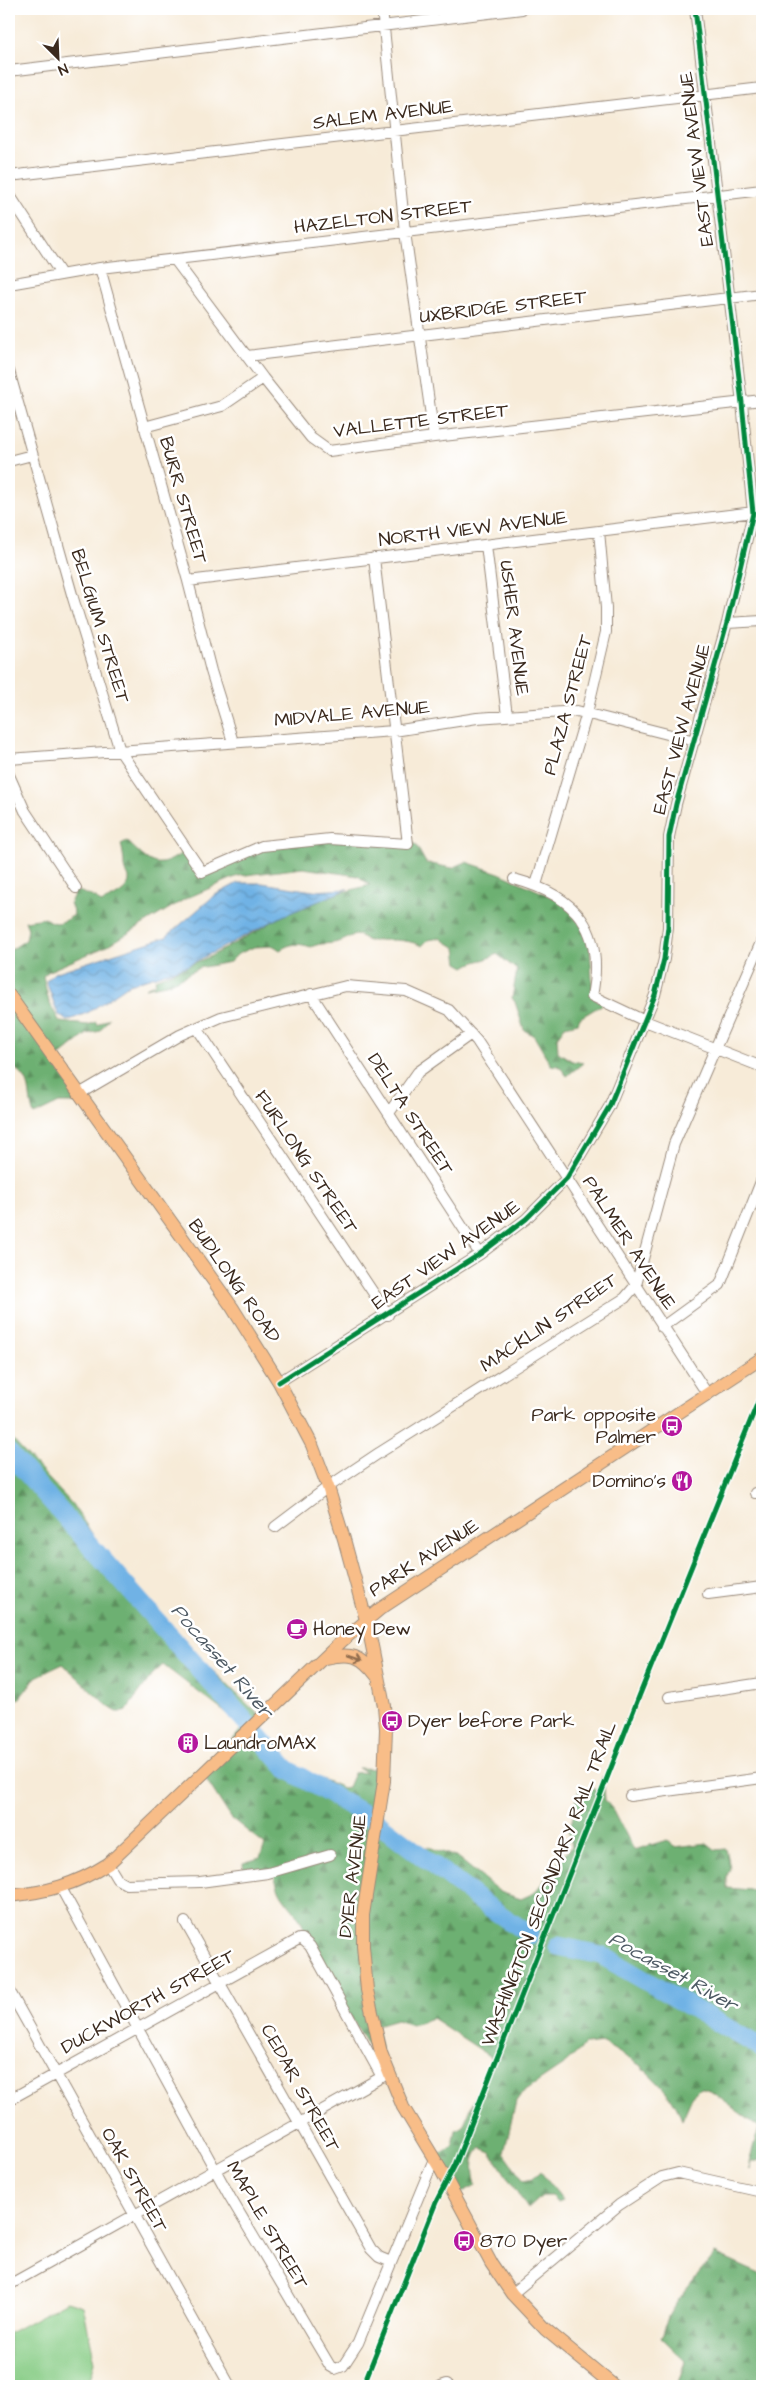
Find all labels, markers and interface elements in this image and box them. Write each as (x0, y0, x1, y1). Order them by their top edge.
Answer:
north arrow (32, 32, 82, 82)
text: N (55, 58, 71, 80)
street label: EAST VIEW AVENUE (673, 70, 721, 248)
street label: SALEM AVENUE (311, 93, 455, 137)
street label: HAZELTON STREET (293, 193, 474, 241)
street label: UXBRIDGE STREET (418, 283, 588, 331)
street label: VALLETTE STREET (332, 397, 510, 445)
street label: BURR STREET (152, 433, 214, 567)
street label: NORTH VIEW AVENUE (377, 504, 569, 554)
street label: BELGIUM STREET (64, 546, 136, 707)
street label: USHER AVENUE (492, 559, 536, 697)
street label: PLAZA STREET (536, 632, 600, 778)
street label: EAST VIEW AVENUE (646, 641, 718, 817)
street label: MIDVALE AVENUE (273, 694, 431, 734)
street label: DELTA STREET (360, 1048, 460, 1180)
street label: FURLONG STREET (248, 1085, 364, 1239)
street label: PALMER AVENUE (576, 1171, 682, 1315)
street label: EAST VIEW AVENUE (366, 1194, 526, 1316)
street label: BUDLONG ROAD (181, 1214, 287, 1348)
street label: MACKLIN STREET (475, 1267, 623, 1379)
place label: Park opposite Palmer (532, 1402, 657, 1451)
bus stop icon: Park opposite Palmer (660, 1414, 684, 1438)
place label: Domino's (593, 1468, 666, 1495)
restaurant icon: Domino's (670, 1469, 694, 1493)
street label: PARK AVENUE (364, 1512, 484, 1604)
water label: Pocasset River (164, 1598, 281, 1726)
place label: Honey Dew (313, 1616, 411, 1644)
cafe icon: Honey Dew (285, 1617, 309, 1641)
one-way arrow (347, 1654, 362, 1663)
place label: Dyer before Park (408, 1708, 575, 1736)
bus stop icon: Dyer before Park (380, 1709, 404, 1733)
street label: WASHINGTON SECONDARY RAIL TRAIL (474, 1718, 624, 2050)
place label: LaundroMAX (204, 1730, 316, 1757)
building icon: LaundroMAX (176, 1731, 200, 1755)
street label: DYER AVENUE (332, 1813, 374, 1939)
water label: Pocasset River (604, 1925, 744, 2020)
street label: DUCKWORTH STREET (56, 1943, 240, 2061)
street label: CEDAR STREET (254, 2019, 346, 2157)
street label: OAK STREET (94, 2123, 174, 2237)
street label: MAPLE STREET (219, 2156, 315, 2294)
place label: 870 Dyer (480, 2228, 568, 2256)
bus stop icon: 870 Dyer (452, 2229, 476, 2253)

